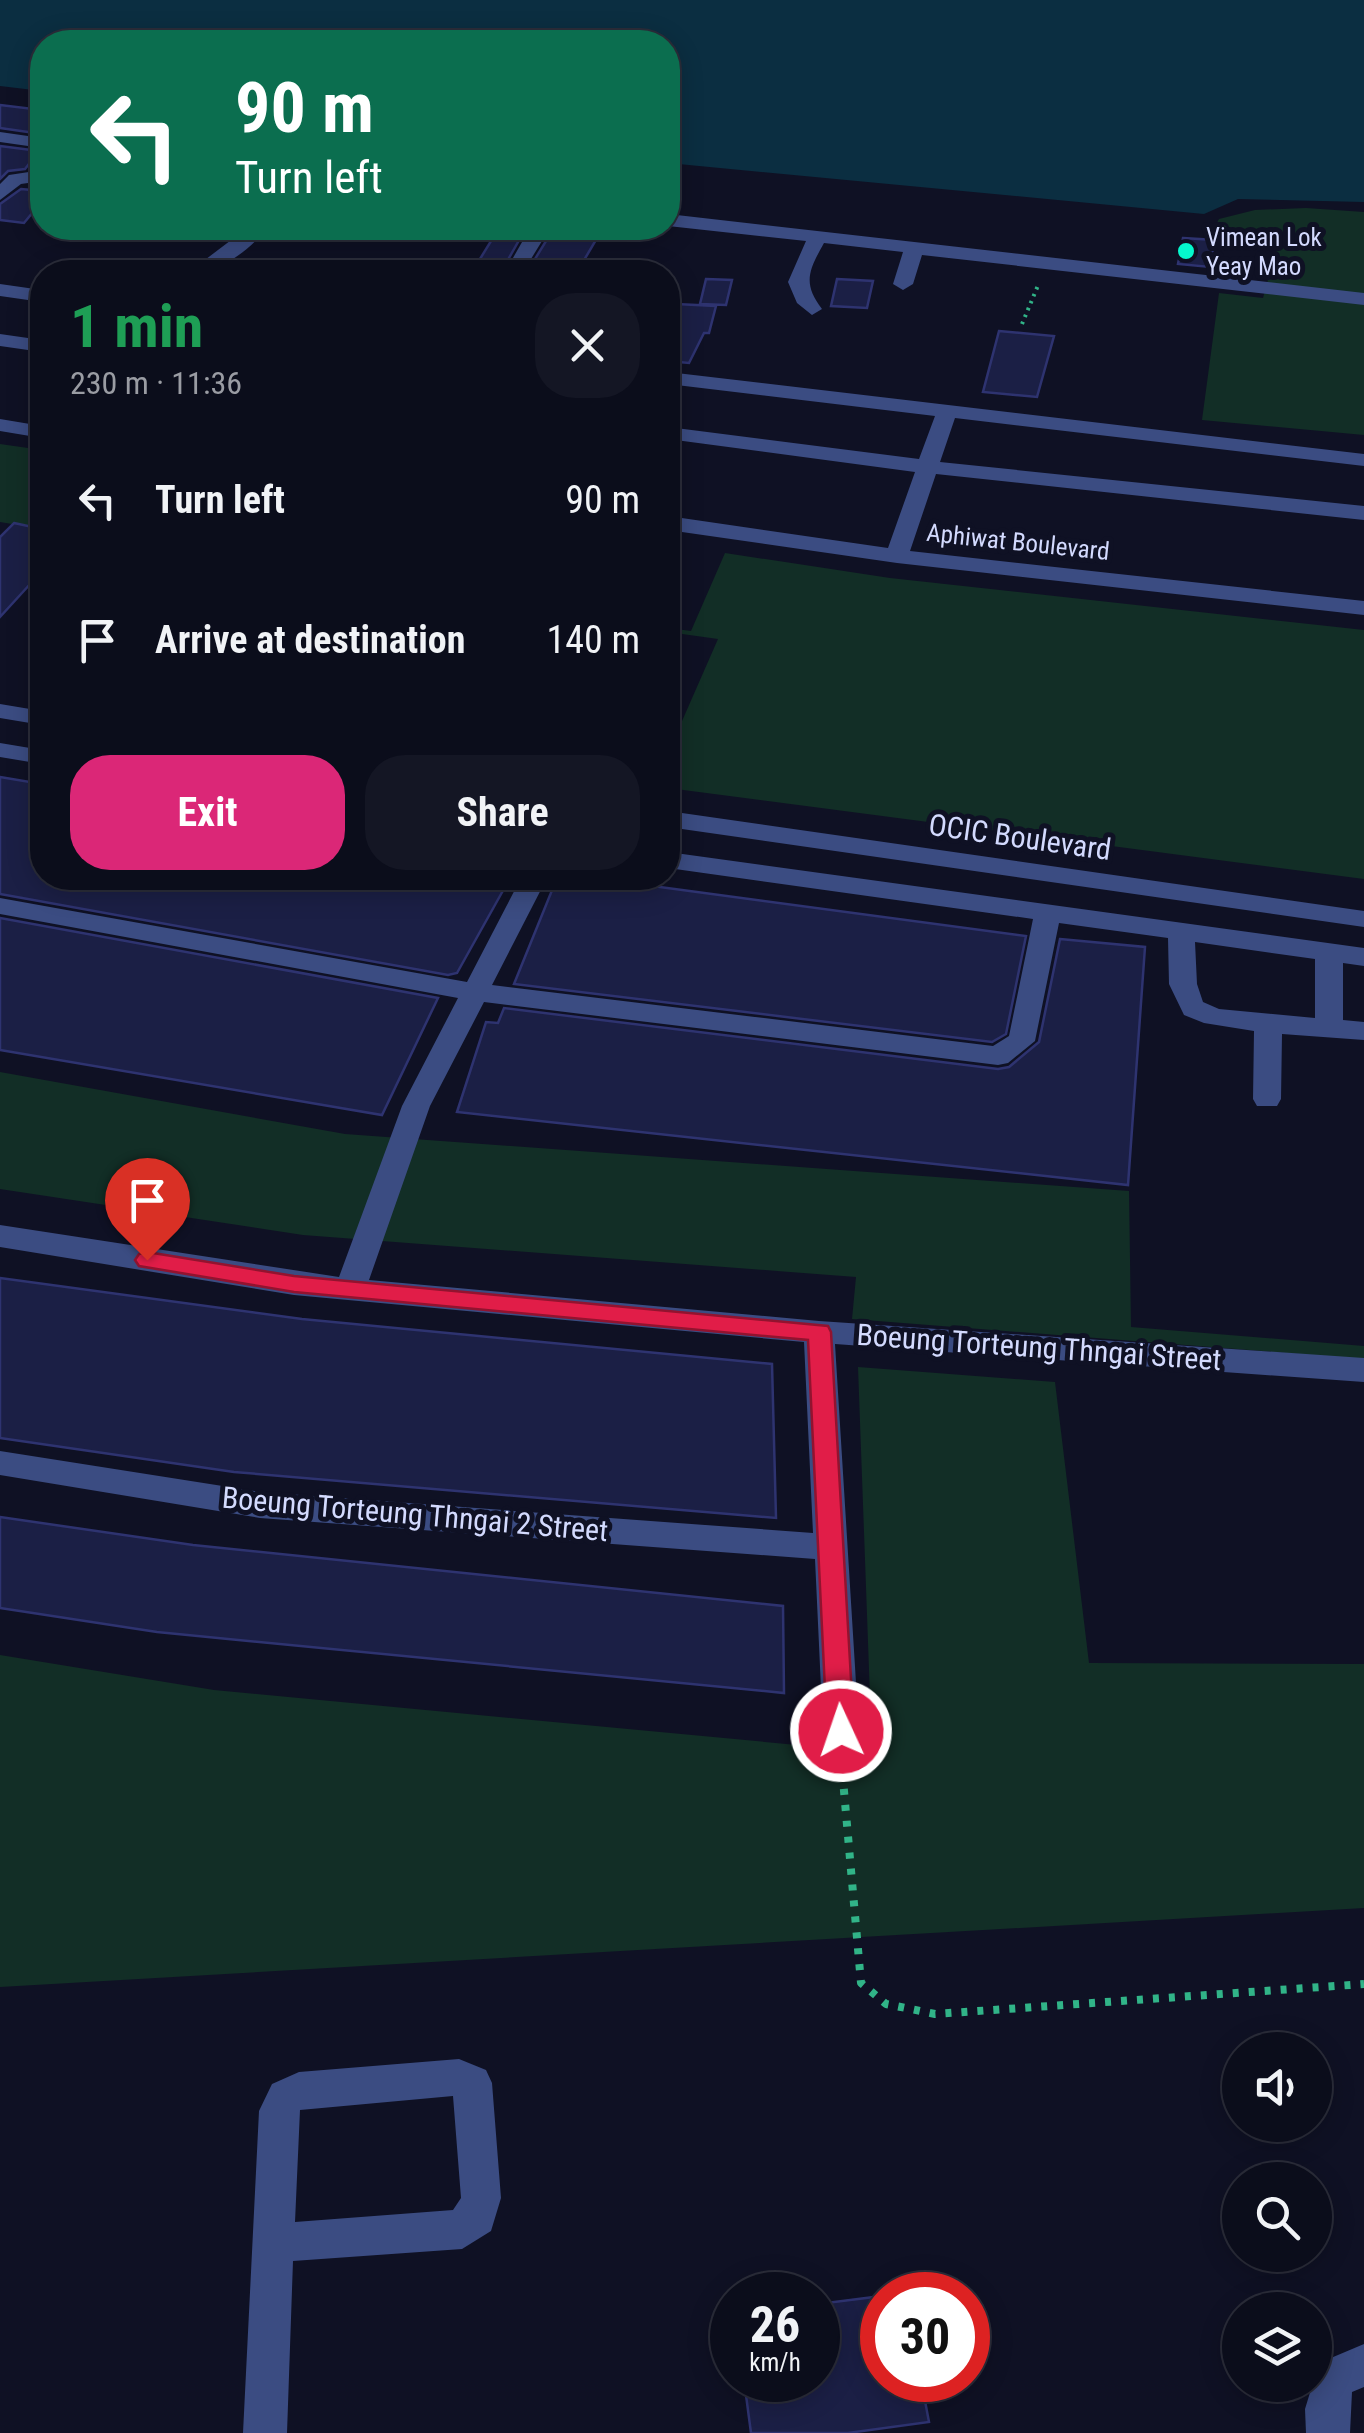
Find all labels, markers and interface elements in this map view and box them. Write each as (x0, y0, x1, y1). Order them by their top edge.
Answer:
text: 90 m (235, 67, 374, 149)
icon: left (70, 70, 200, 200)
text: Turn left (235, 151, 383, 204)
place label: Vimean Lok Yeay Mao (1206, 223, 1323, 281)
marker: Vimean Lok Yeay Mao (1175, 240, 1197, 262)
text: 1 min (70, 291, 203, 362)
button: close (535, 293, 640, 398)
text: 230 m · 11:36 (70, 364, 242, 402)
icon: left (70, 473, 125, 528)
text: Turn left (155, 478, 285, 522)
text: 90 m (565, 478, 640, 522)
street label: Aphiwat Boulevard (925, 518, 1111, 566)
icon: arrive (70, 613, 125, 668)
text: Arrive at destination (155, 618, 465, 662)
text: 140 m (546, 618, 640, 662)
button: Exit (70, 755, 345, 870)
button: Share (365, 755, 640, 870)
street label: OCIC Boulevard (927, 807, 1113, 867)
pin (105, 1158, 190, 1261)
icon: arrive (120, 1173, 175, 1228)
street label: Boeung Torteung Thngai Street (855, 1317, 1223, 1377)
street label: Boeung Torteung Thngai 2 Street (221, 1480, 609, 1548)
position arrow (789, 1679, 893, 1783)
map controls (1222, 2032, 1332, 2402)
button: sound (1222, 2032, 1332, 2142)
button: search (1222, 2162, 1332, 2272)
speed limit sign: 30 (860, 2272, 990, 2402)
button: layers (1222, 2292, 1332, 2402)
text: 26 (750, 2296, 800, 2354)
text: km/h (749, 2348, 801, 2377)

